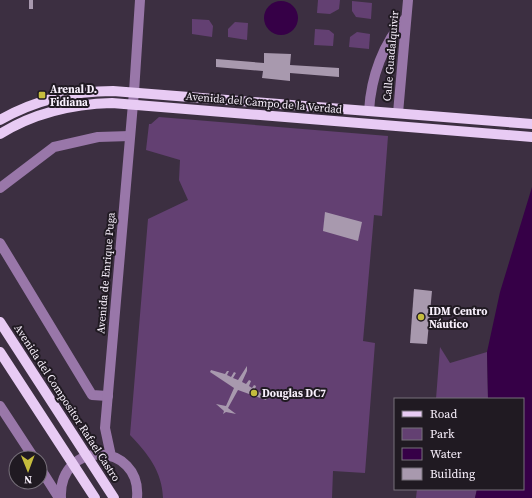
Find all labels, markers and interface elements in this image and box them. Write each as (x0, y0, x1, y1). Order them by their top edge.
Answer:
street label: Calle Guadalquivir (380, 10, 402, 102)
place label: Arenal D. Fidiana (50, 82, 97, 110)
street label: Avenida del Campo de la Verdad (185, 89, 344, 117)
marker: Arenal D. Fidiana (37, 90, 47, 100)
street label: Avenida de Enrique Puga (93, 211, 119, 334)
place label: IDM Centro Náutico (429, 304, 487, 332)
marker: IDM Centro Náutico (416, 312, 426, 322)
street label: Avenida del Compositor Rafael Castro (10, 322, 124, 484)
place label: Douglas DC7 (262, 386, 326, 401)
marker: Douglas DC7 (249, 388, 259, 398)
legend (394, 398, 524, 490)
text: Road (430, 406, 457, 422)
text: Park (430, 426, 455, 442)
text: Water (430, 446, 462, 462)
north arrow (8, 450, 48, 490)
text: Building (430, 466, 475, 482)
text: N (24, 472, 32, 487)

